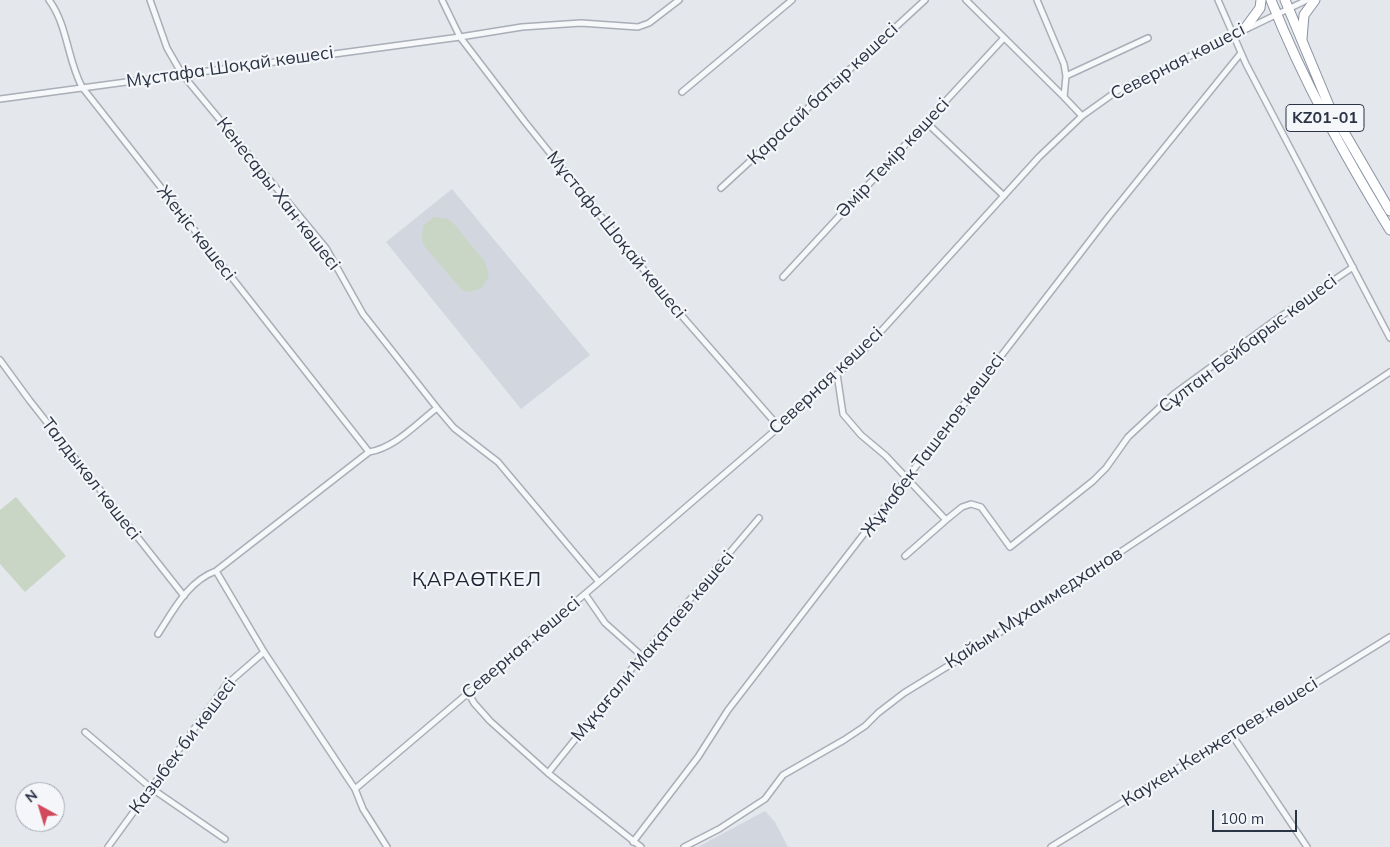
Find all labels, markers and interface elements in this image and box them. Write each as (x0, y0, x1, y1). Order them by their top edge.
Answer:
street label: Қарасай батыр көшесі (743, 19, 903, 169)
street label: Северная көшесі (1107, 19, 1249, 105)
street label: Мұстафа Шоқай көшесі (125, 42, 335, 92)
street label: Әмір Темір көшесі (832, 94, 954, 222)
road number: KZ01-01 (1286, 105, 1364, 132)
street label: Кенесары Хан көшесі (212, 113, 344, 275)
street label: Мұстафа Шоқай көшесі (542, 147, 690, 323)
street label: Жеңіс көшесі (152, 181, 240, 285)
street label: Сұлтан Бейбарыс көшесі (1155, 270, 1341, 418)
street label: Северная көшесі (765, 323, 887, 439)
street label: Жұмабек Ташенов көшесі (857, 349, 1009, 541)
street label: Талдыкөл көшесі (37, 414, 145, 544)
street label: Қайым Мұхаммедханов (941, 543, 1127, 673)
street label: Мұқағали Мақатаев көшесі (567, 546, 739, 746)
district label: ҚАРАӨТКЕЛ (411, 568, 543, 592)
street label: Северная көшесі (457, 592, 585, 704)
street label: Каукен Кенжетаев көшесі (1118, 673, 1322, 811)
street label: Казыбек би көшесі (125, 674, 241, 818)
north arrow (15, 782, 65, 832)
text: N (21, 786, 41, 806)
scale bar (1215, 800, 1300, 832)
text: 100 m (1220, 809, 1264, 828)

